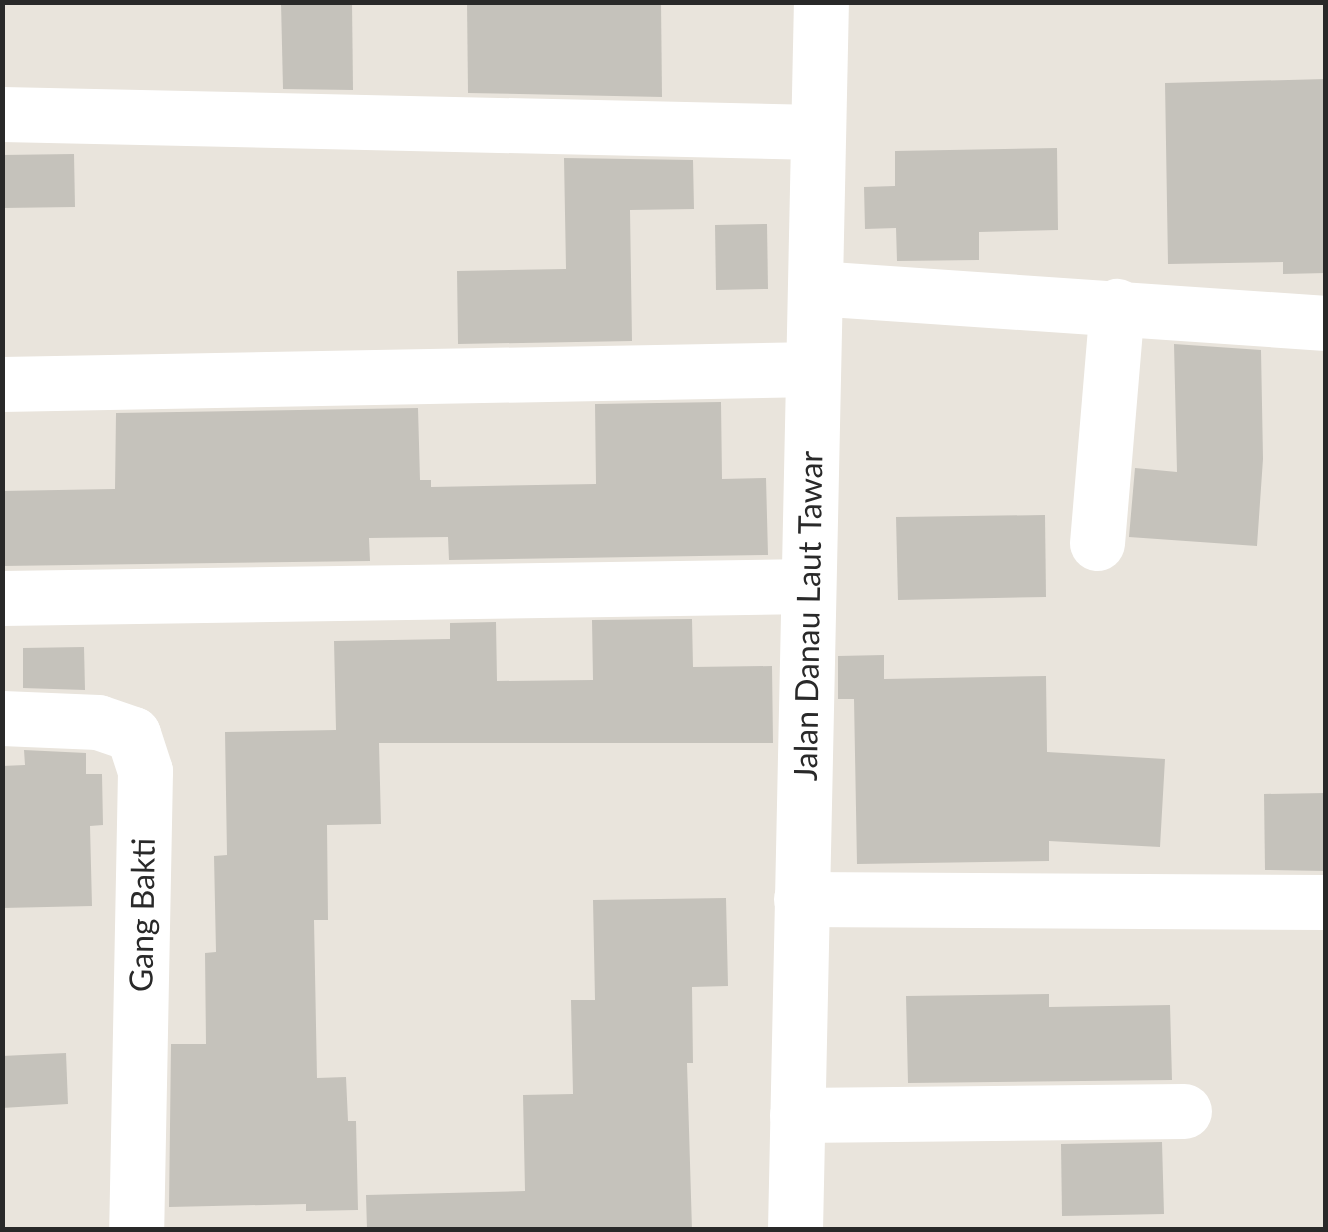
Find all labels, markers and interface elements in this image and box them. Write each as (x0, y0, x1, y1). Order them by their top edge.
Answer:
street label: Jalan Danau Laut Tawar (786, 450, 830, 782)
street label: Gang Bakti (121, 838, 163, 992)

